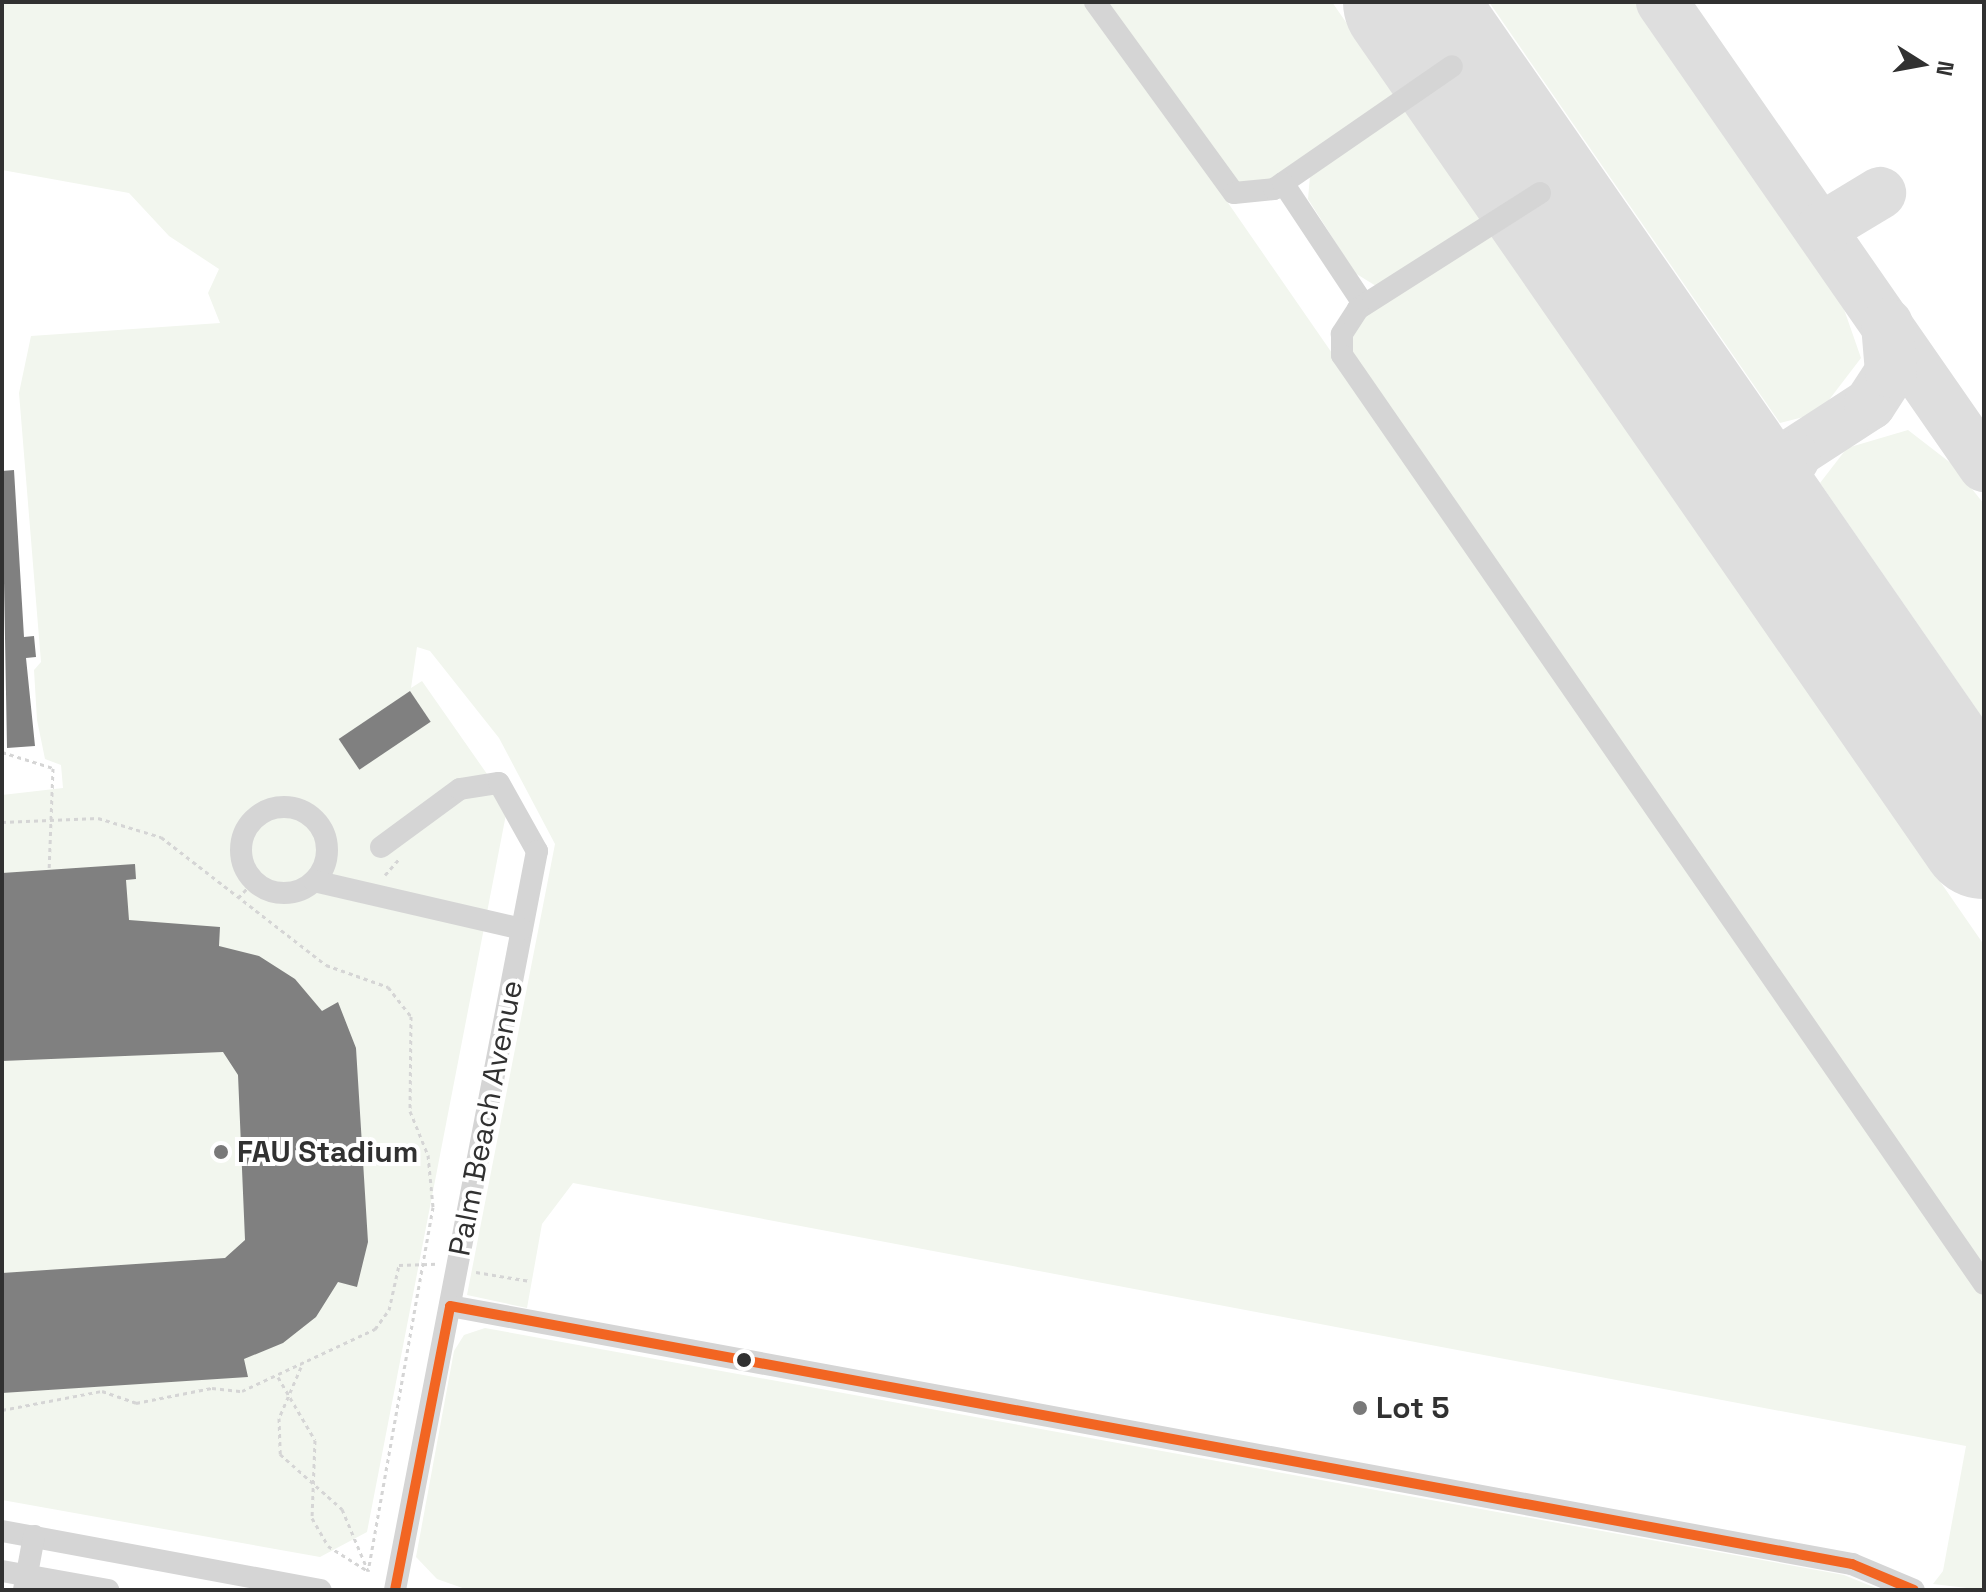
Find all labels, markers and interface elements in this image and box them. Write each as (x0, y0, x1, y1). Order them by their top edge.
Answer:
north arrow (1882, 24, 1962, 104)
text: N (1930, 59, 1961, 78)
street label: Palm Beach Avenue (442, 977, 530, 1259)
place label: FAU Stadium (237, 1134, 418, 1170)
marker: FAU Stadium (212, 1143, 230, 1161)
unlabelled marker (736, 1352, 752, 1368)
place label: Lot 5 (1376, 1390, 1449, 1426)
marker: Lot 5 (1351, 1399, 1369, 1417)

